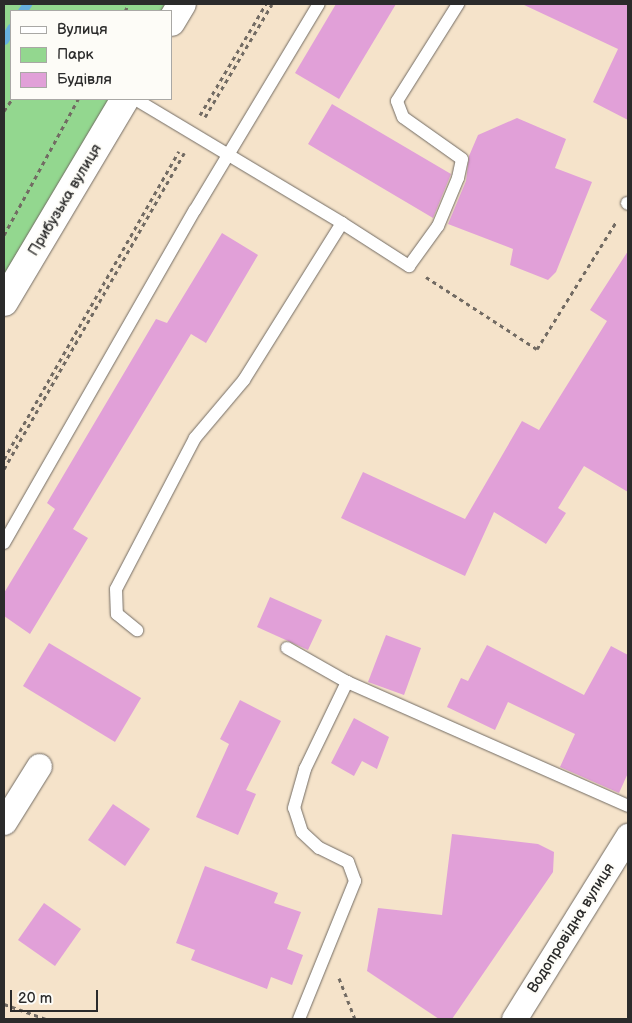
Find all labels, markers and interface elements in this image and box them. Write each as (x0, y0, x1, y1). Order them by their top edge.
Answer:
legend (10, 10, 172, 100)
text: Вулиця (57, 20, 108, 39)
text: Парк (57, 45, 94, 64)
text: Будівля (57, 70, 112, 89)
street label: Прибузька вулиця (25, 141, 105, 259)
street label: Водопровідна вулиця (524, 860, 618, 996)
scale bar (12, 980, 100, 1012)
text: 20 m (18, 989, 52, 1008)

